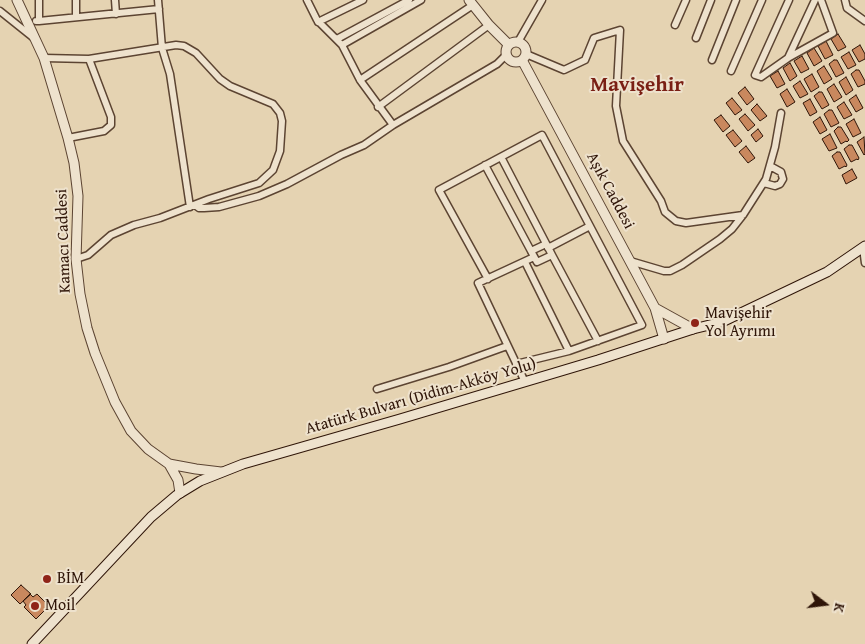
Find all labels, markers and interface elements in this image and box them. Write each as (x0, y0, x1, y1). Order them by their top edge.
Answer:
district label: Mavişehir (590, 73, 684, 99)
street label: Aşık Caddesi (582, 149, 638, 233)
street label: Kamacı Caddesi (53, 188, 75, 294)
place label: Mavişehir Yol Ayrımı (705, 304, 775, 342)
marker: Mavişehir Yol Ayrımı (689, 317, 701, 329)
street label: Atatürk Bulvarı (Didim-Akköy Yolu) (303, 355, 539, 439)
place label: BİM (57, 569, 84, 589)
marker: BİM (41, 573, 53, 585)
north arrow (800, 579, 850, 629)
place label: Moil (45, 596, 75, 616)
marker: Moil (29, 600, 41, 612)
text: K (829, 601, 850, 615)

